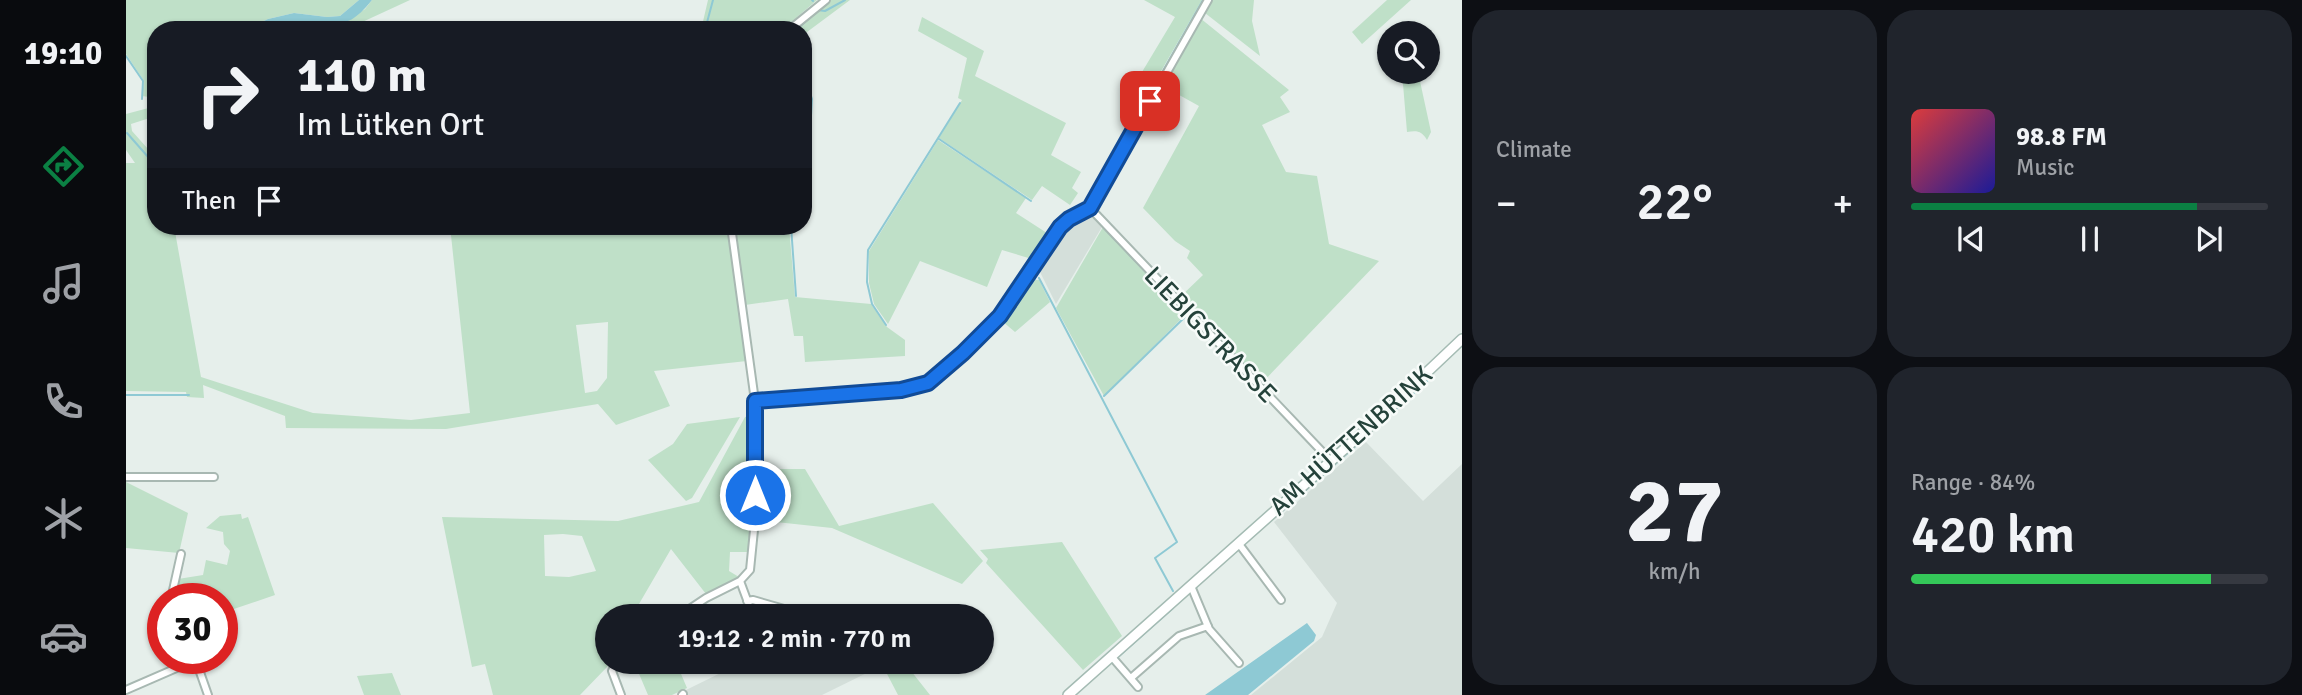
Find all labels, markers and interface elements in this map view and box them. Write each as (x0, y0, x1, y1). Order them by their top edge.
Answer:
map controls (1377, 21, 1440, 84)
button: search (1377, 21, 1440, 84)
text: 19:10 (24, 34, 102, 73)
text: 110 m (297, 45, 427, 105)
icon: right (182, 49, 273, 140)
pin (1120, 71, 1180, 131)
icon: arrive (1131, 82, 1169, 120)
text: Im Lütken Ort (297, 105, 484, 144)
text: 98.8 FM (2016, 121, 2107, 153)
text: Climate (1496, 135, 1572, 164)
icon: directions (39, 142, 88, 191)
text: Music (2016, 153, 2074, 182)
text: 22° (1636, 170, 1713, 234)
text: − (1496, 180, 1517, 227)
text: + (1832, 180, 1853, 227)
icon: arrive (250, 182, 288, 220)
text: Then (182, 185, 236, 217)
icon: previous (1952, 220, 1990, 258)
icon: pause (2071, 220, 2109, 258)
icon: next (2190, 220, 2228, 258)
icon: music (39, 259, 88, 308)
street label: LIEBIGSTRASSE (1137, 260, 1283, 410)
street label: AM HÜTTENBRINK (1263, 359, 1440, 523)
icon: phone (39, 377, 88, 426)
text: 27 (1625, 455, 1724, 568)
position arrow (718, 458, 792, 532)
text: Range · 84% (1911, 468, 2035, 497)
icon: climate (39, 494, 88, 543)
text: 420 km (1911, 503, 2075, 567)
text: km/h (1648, 557, 1701, 586)
speed limit sign: 30 (147, 583, 238, 674)
icon: car (39, 612, 88, 661)
text: 19:12 · 2 min · 770 m (678, 623, 911, 655)

